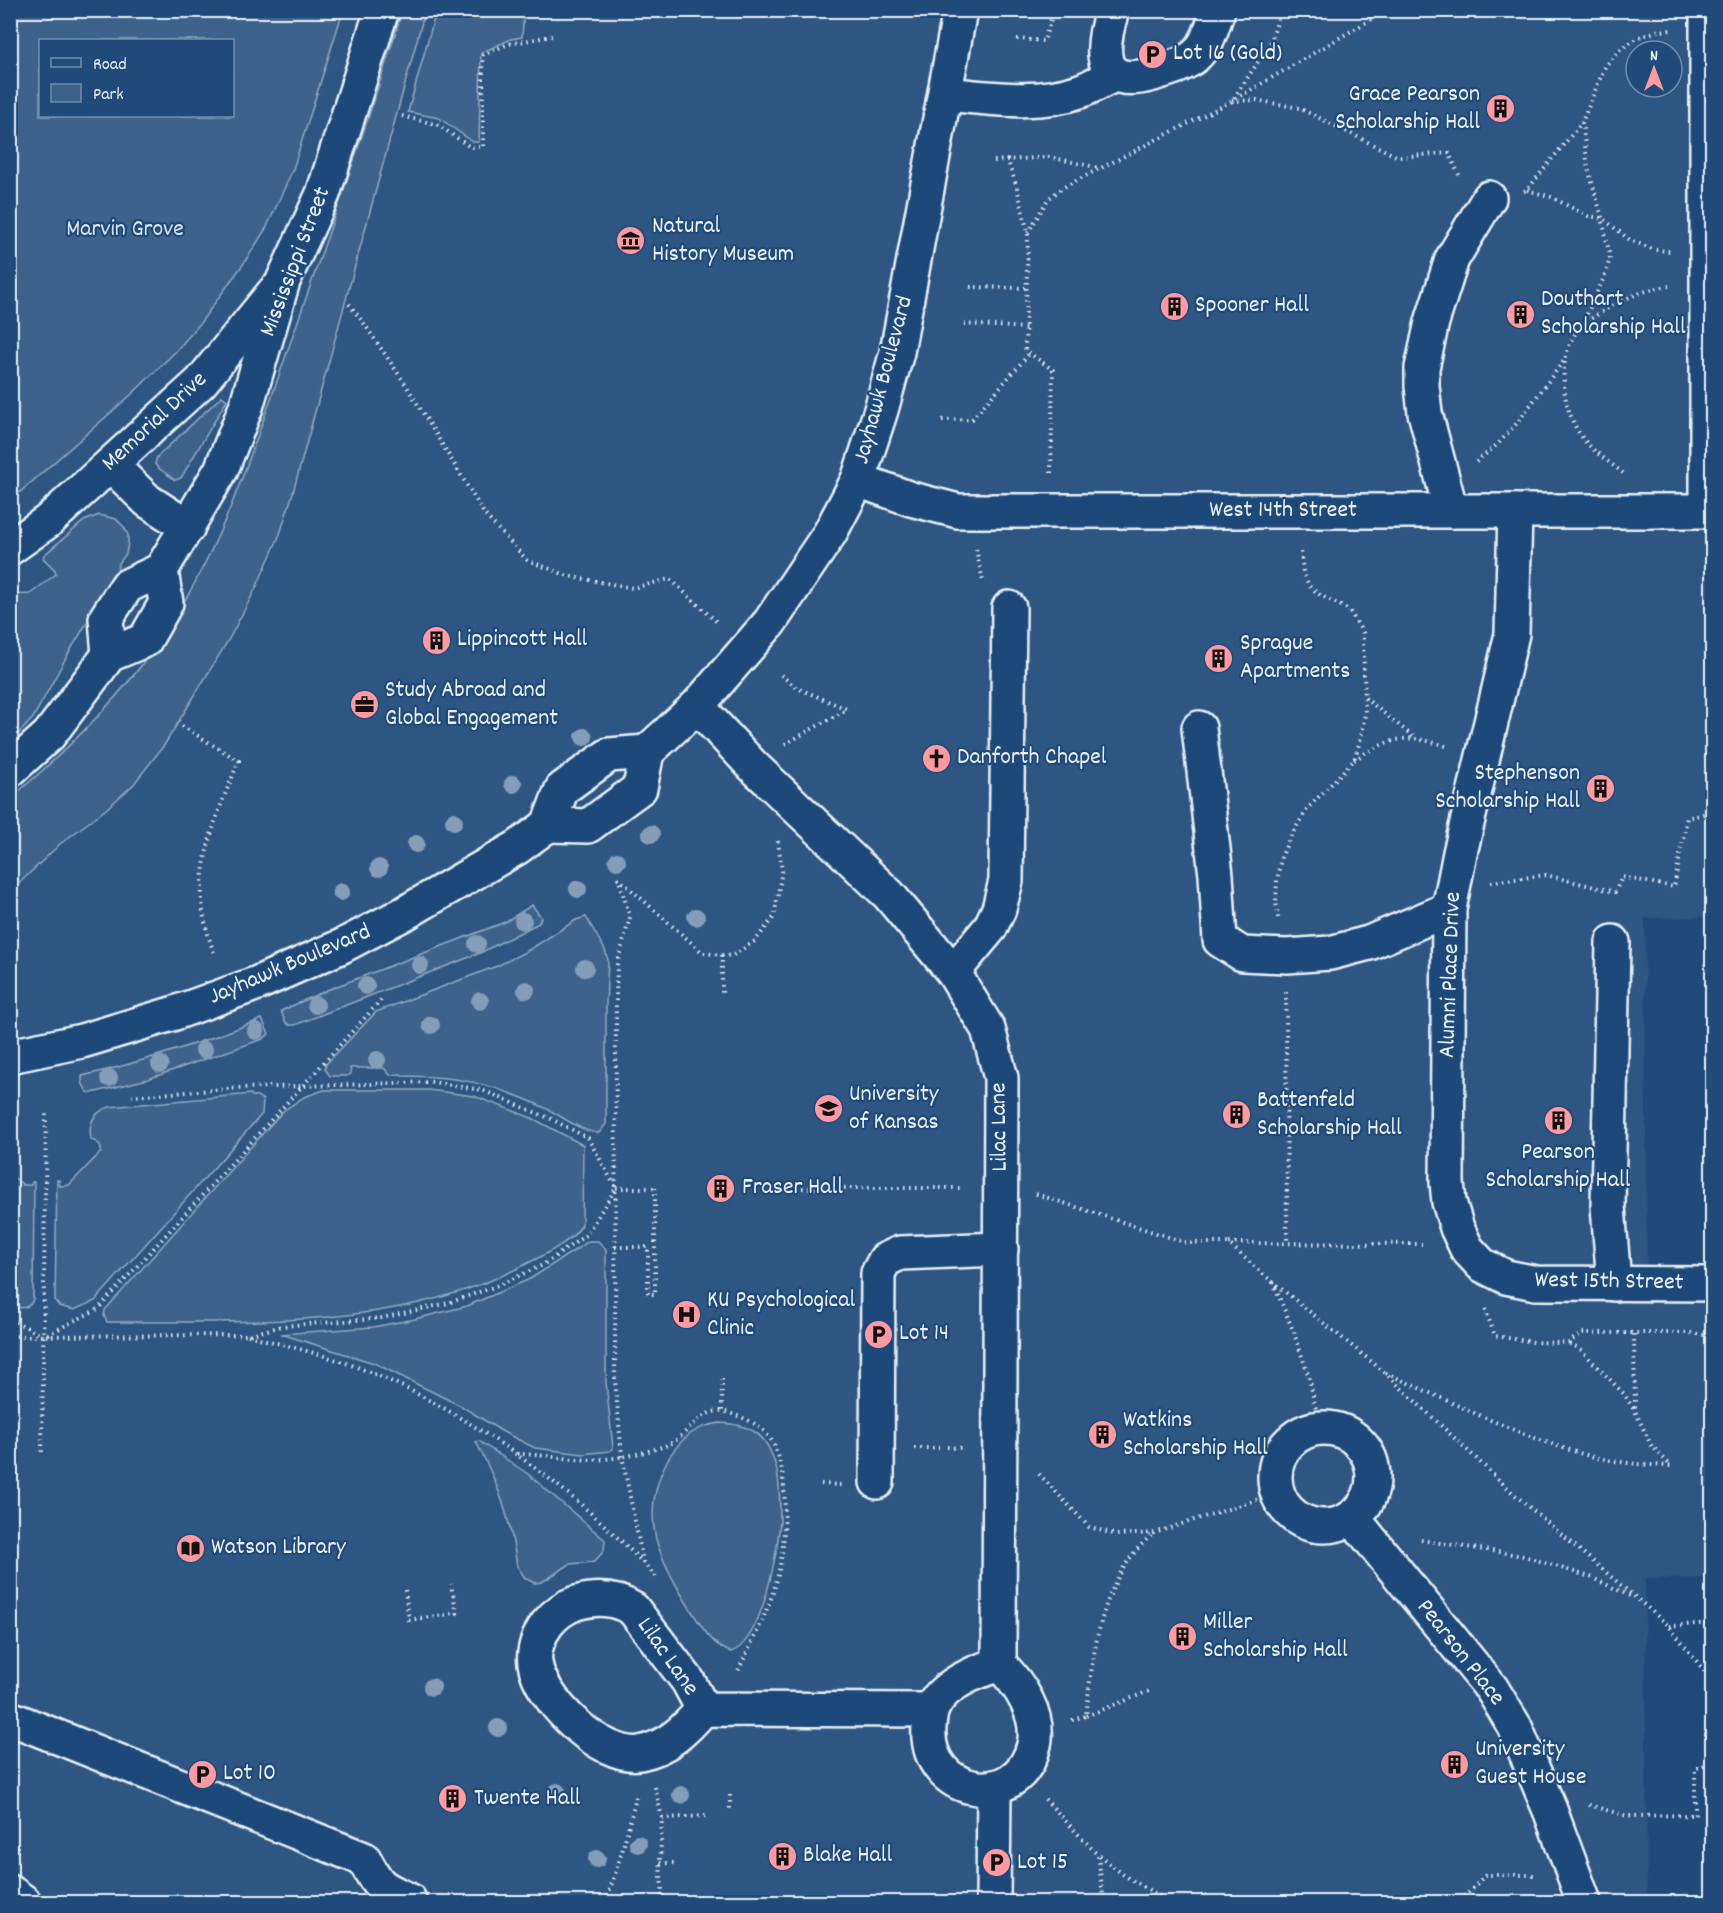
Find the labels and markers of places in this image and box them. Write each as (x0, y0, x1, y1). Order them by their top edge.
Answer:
place label: Lot 16 (Gold) (1173, 37, 1282, 71)
parking icon: Lot 16 (Gold) (1136, 38, 1168, 70)
place label: Grace Pearson Scholarship Hall (1335, 78, 1480, 140)
building icon: Grace Pearson Scholarship Hall (1485, 93, 1517, 125)
place label: Natural History Museum (652, 210, 794, 272)
museum icon: Natural History Museum (615, 225, 647, 257)
place label: Douthart Scholarship Hall (1541, 283, 1686, 345)
place label: Spooner Hall (1195, 289, 1309, 323)
building icon: Spooner Hall (1158, 290, 1190, 322)
building icon: Douthart Scholarship Hall (1504, 298, 1536, 330)
place label: Lippincott Hall (457, 623, 588, 657)
building icon: Lippincott Hall (420, 624, 452, 656)
place label: Sprague Apartments (1240, 627, 1350, 689)
building icon: Sprague Apartments (1203, 642, 1235, 674)
place label: Study Abroad and Global Engagement (385, 674, 558, 736)
office icon: Study Abroad and Global Engagement (348, 689, 380, 721)
place label: Danforth Chapel (957, 741, 1107, 775)
church icon: Danforth Chapel (920, 742, 952, 774)
place label: Stephenson Scholarship Hall (1435, 757, 1580, 819)
building icon: Stephenson Scholarship Hall (1585, 772, 1617, 804)
place label: University of Kansas (849, 1078, 940, 1140)
place label: Battenfeld Scholarship Hall (1257, 1084, 1402, 1146)
school or university icon: University of Kansas (812, 1093, 844, 1125)
building icon: Battenfeld Scholarship Hall (1220, 1099, 1252, 1131)
building icon: Pearson Scholarship Hall (1542, 1104, 1574, 1136)
place label: Pearson Scholarship Hall (1486, 1136, 1631, 1198)
place label: Fraser Hall (742, 1171, 843, 1205)
building icon: Fraser Hall (705, 1172, 737, 1204)
place label: KU Psychological Clinic (707, 1284, 855, 1346)
hospital icon: KU Psychological Clinic (670, 1299, 702, 1331)
place label: Lot 14 (899, 1317, 949, 1351)
parking icon: Lot 14 (862, 1318, 894, 1350)
place label: Watkins Scholarship Hall (1123, 1404, 1268, 1466)
building icon: Watkins Scholarship Hall (1086, 1419, 1118, 1451)
place label: Watson Library (211, 1531, 347, 1565)
library icon: Watson Library (174, 1532, 206, 1564)
place label: Miller Scholarship Hall (1203, 1606, 1348, 1668)
building icon: Miller Scholarship Hall (1166, 1621, 1198, 1653)
place label: University Guest House (1475, 1733, 1586, 1795)
building icon: University Guest House (1438, 1748, 1470, 1780)
place label: Lot 10 (223, 1757, 276, 1791)
parking icon: Lot 10 (186, 1758, 218, 1790)
place label: Twente Hall (474, 1782, 581, 1816)
building icon: Twente Hall (437, 1783, 469, 1815)
place label: Blake Hall (803, 1839, 892, 1873)
building icon: Blake Hall (766, 1840, 798, 1872)
place label: Lot 15 (1017, 1846, 1068, 1880)
parking icon: Lot 15 (980, 1847, 1012, 1879)

